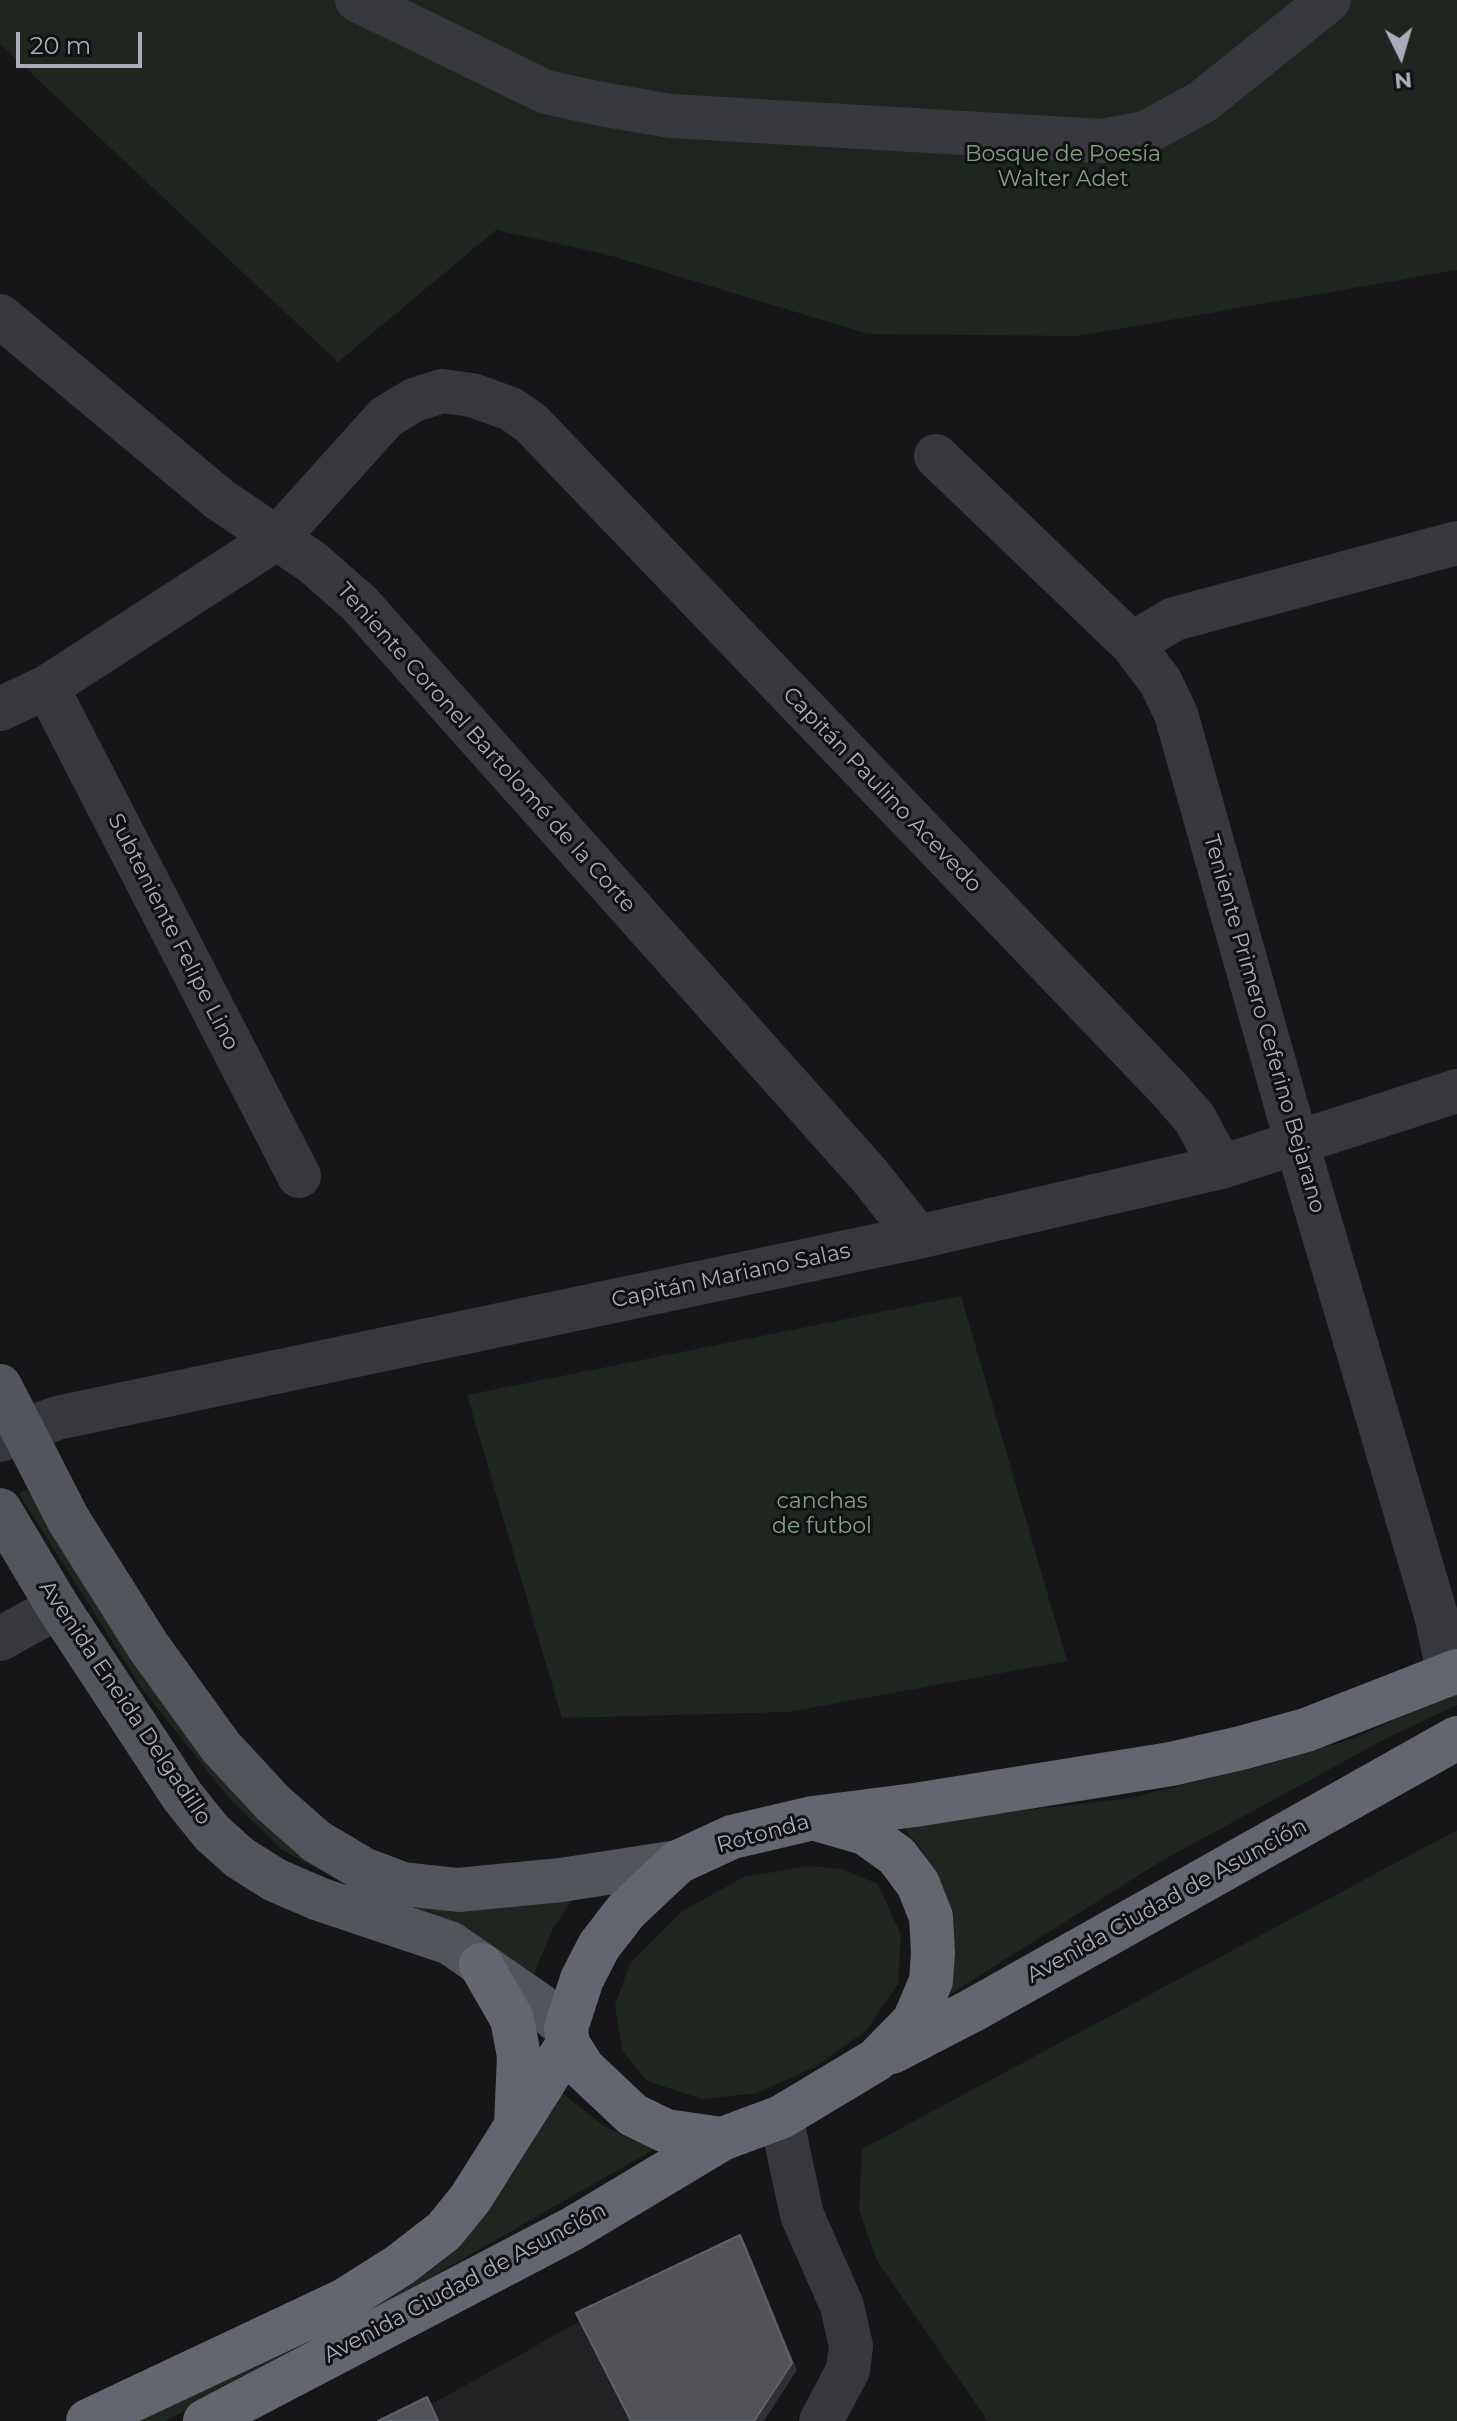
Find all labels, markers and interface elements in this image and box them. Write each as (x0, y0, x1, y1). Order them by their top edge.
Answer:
scale bar (20, 16, 146, 66)
north arrow (1361, 16, 1441, 96)
text: 20 m (30, 31, 91, 60)
text: N (1393, 66, 1413, 95)
park label: Bosque de Poesía Walter Adet (965, 142, 1161, 194)
street label: Teniente Coronel Bartolomé de la Corte (331, 578, 641, 918)
street label: Capitán Paulino Acevedo (777, 682, 987, 898)
street label: Subteniente Felipe Lino (102, 809, 244, 1055)
street label: Teniente Primero Ceferino Bejarano (1197, 832, 1331, 1216)
street label: Capitán Mariano Salas (609, 1238, 853, 1314)
park label: canchas de futbol (772, 1489, 872, 1540)
street label: Avenida Eneida Delgadillo (33, 1576, 217, 1830)
street label: Rotonda (714, 1809, 812, 1859)
street label: Avenida Ciudad de Asunción (1022, 1813, 1312, 1989)
street label: Avenida Ciudad de Asunción (319, 2197, 611, 2369)

